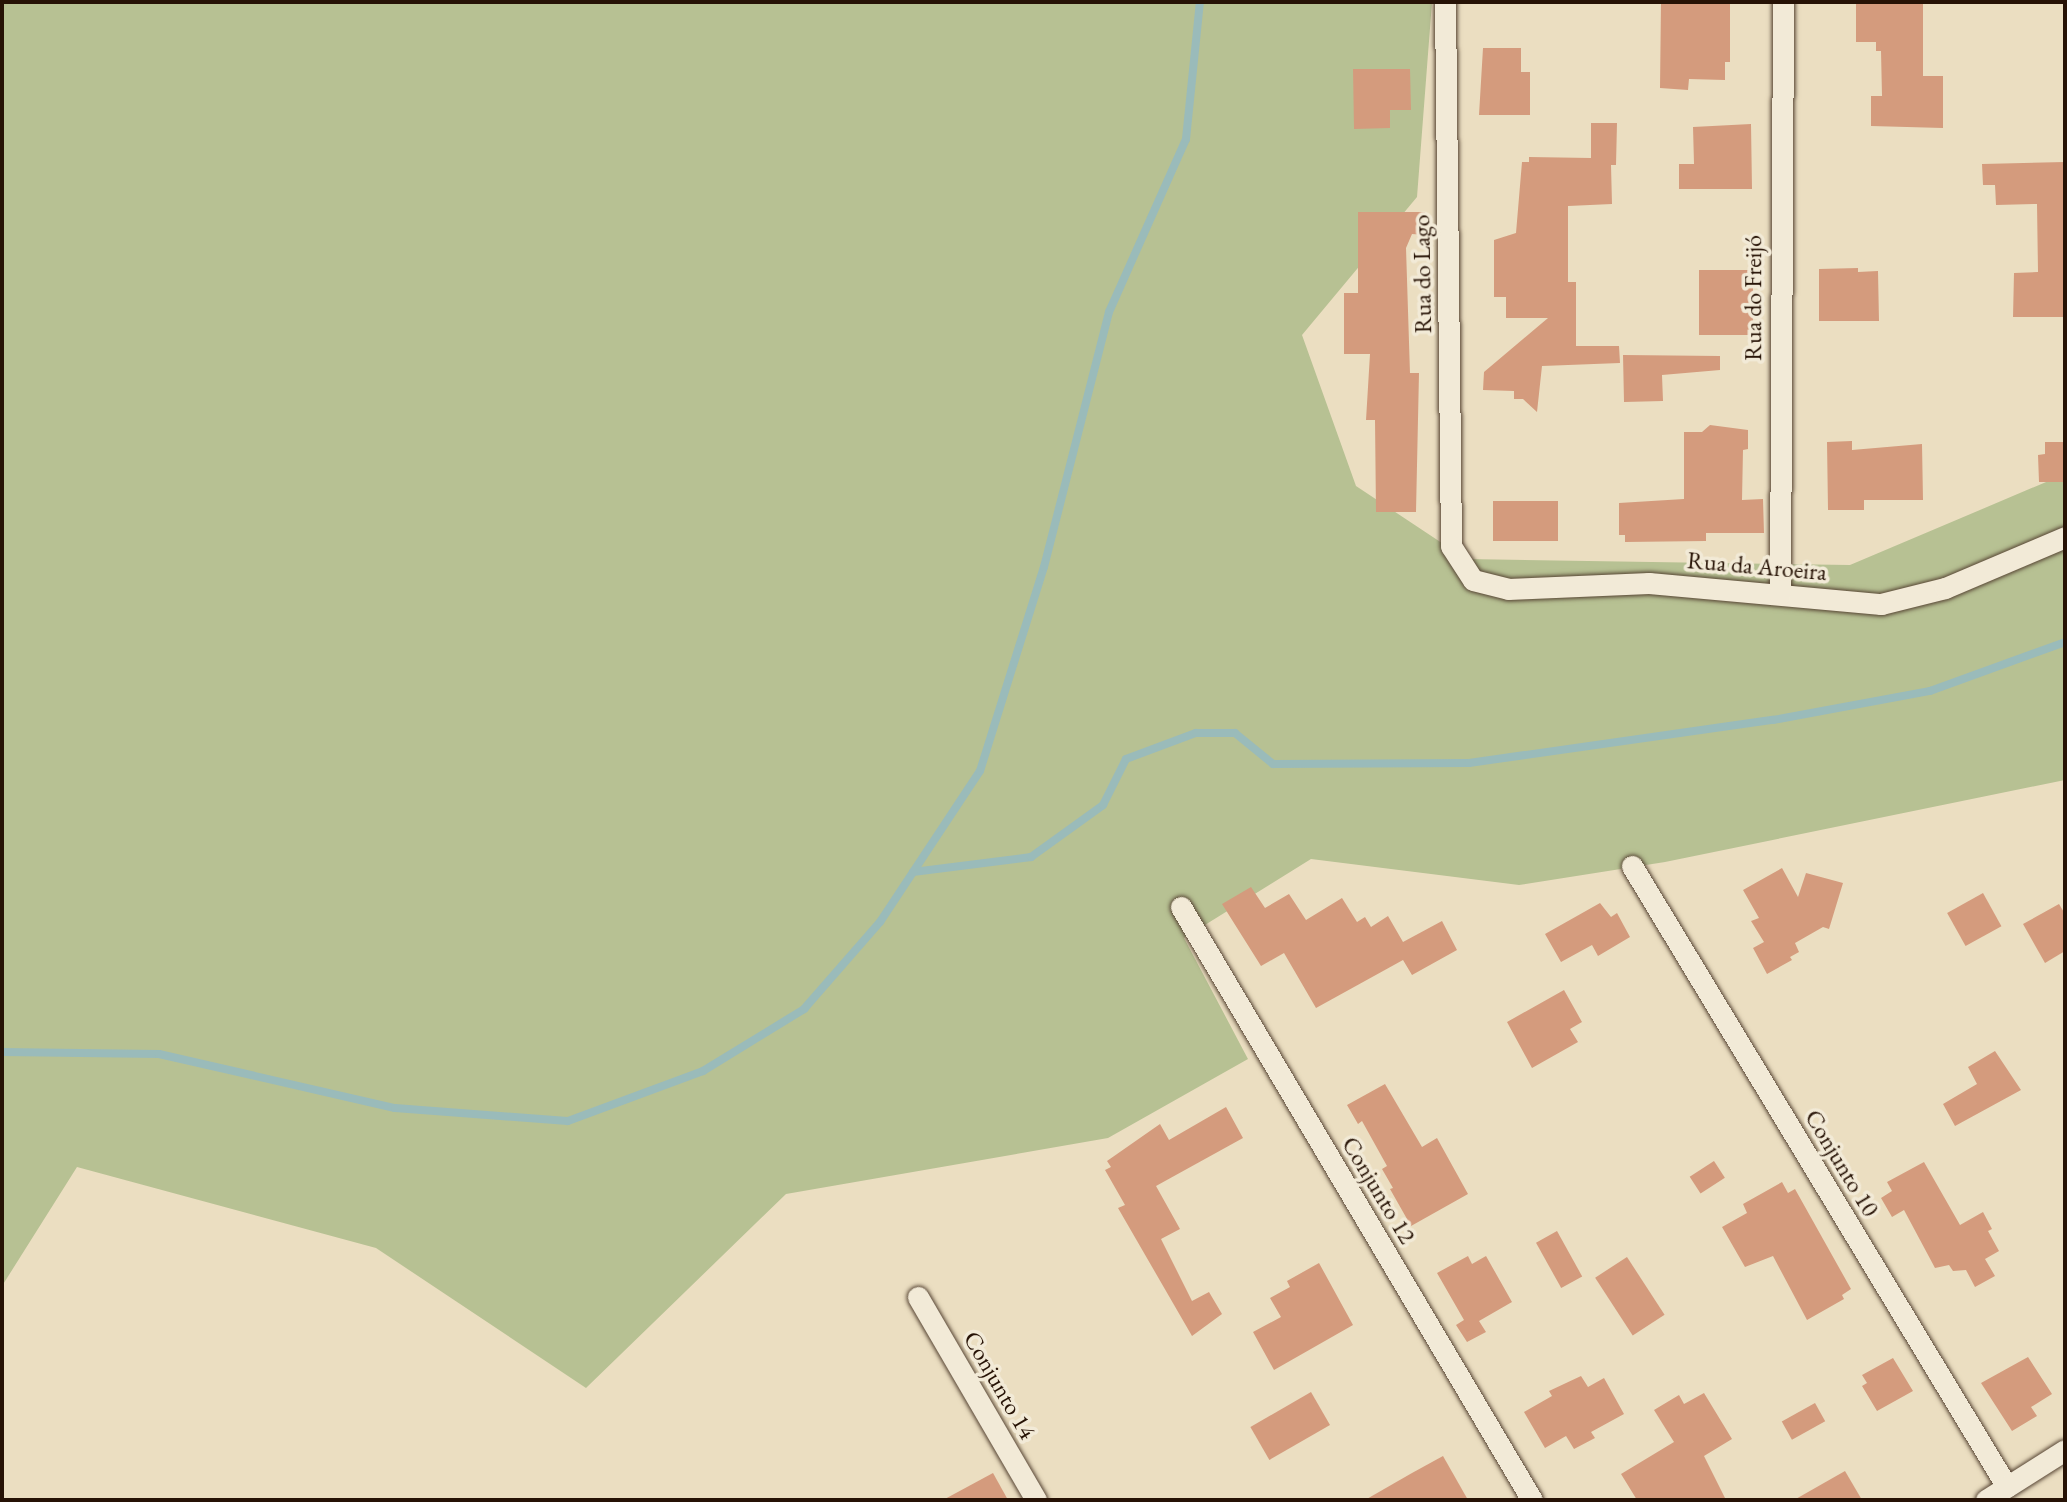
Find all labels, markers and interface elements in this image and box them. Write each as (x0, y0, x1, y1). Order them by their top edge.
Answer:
street label: Rua do Lago (1407, 214, 1437, 334)
street label: Rua do Freijó (1739, 235, 1767, 361)
street label: Rua da Aroeira (1686, 546, 1828, 586)
street label: Conjunto 10 (1799, 1104, 1885, 1222)
street label: Conjunto 12 (1336, 1131, 1422, 1249)
street label: Conjunto 14 (958, 1326, 1042, 1444)

